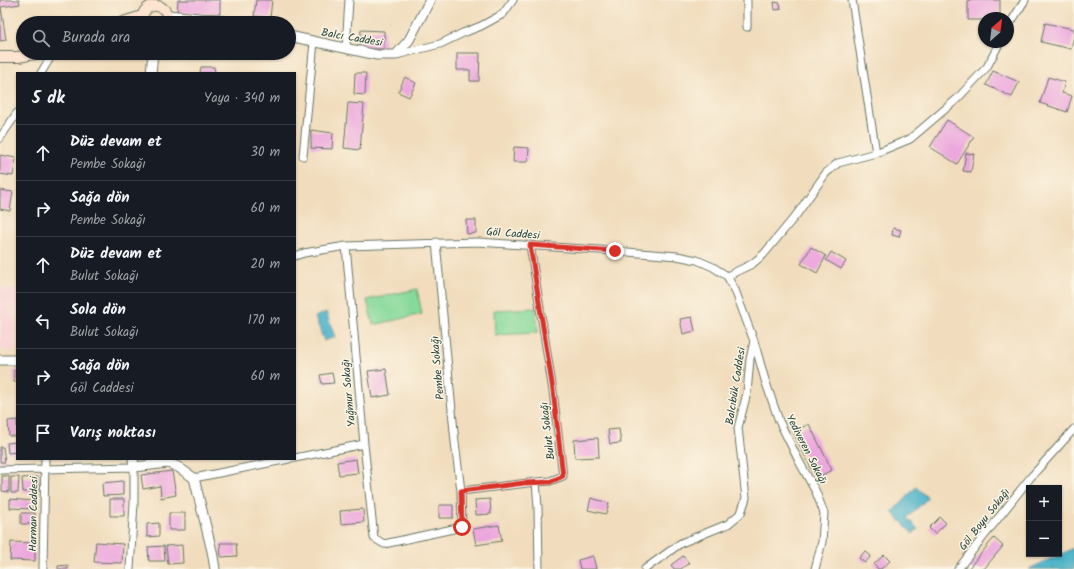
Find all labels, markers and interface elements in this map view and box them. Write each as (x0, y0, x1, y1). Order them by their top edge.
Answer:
north arrow (978, 12, 1014, 48)
search box (16, 16, 296, 60)
street label: Balcı Caddesi (320, 24, 384, 52)
text: Burada ara (62, 26, 130, 50)
icon: search (30, 27, 52, 49)
text: 5 dk (32, 85, 65, 112)
text: Yaya · 340 m (204, 88, 280, 109)
text: Düz devam et (70, 130, 162, 154)
icon: ahead (32, 142, 54, 164)
text: 30 m (251, 142, 280, 163)
text: Pembe Sokağı (70, 154, 146, 175)
text: Sağa dön (70, 186, 130, 210)
icon: right (32, 198, 54, 220)
text: 60 m (251, 198, 280, 219)
text: Pembe Sokağı (70, 210, 146, 231)
street label: Göl Caddesi (485, 223, 541, 245)
text: Düz devam et (70, 242, 162, 266)
route end (606, 242, 624, 260)
icon: ahead (32, 254, 54, 276)
text: 20 m (250, 254, 280, 275)
text: Bulut Sokağı (70, 266, 139, 287)
text: Sola dön (70, 298, 126, 322)
icon: left (32, 310, 54, 332)
text: 170 m (248, 310, 280, 331)
text: Bulut Sokağı (70, 322, 139, 343)
street label: Pembe Sokağı (426, 335, 450, 401)
street label: Balcıbük Caddesi (721, 346, 751, 426)
text: Sağa dön (70, 354, 130, 378)
street label: Yağmur Sokağı (337, 358, 361, 428)
icon: right (32, 366, 54, 388)
text: 60 m (251, 366, 280, 387)
text: Göl Caddesi (70, 378, 134, 399)
street label: Bulut Sokağı (536, 401, 560, 461)
street label: Yediveren Sokağı (781, 411, 832, 488)
text: Varış noktası (70, 421, 156, 445)
icon: arrive (32, 422, 54, 444)
street label: Harman Caddesi (24, 476, 44, 552)
street label: Göl Boyu Sokağı (955, 484, 1015, 555)
map controls (1026, 485, 1062, 557)
button: + (1026, 485, 1062, 521)
route start (453, 518, 471, 536)
button: − (1026, 521, 1062, 557)

